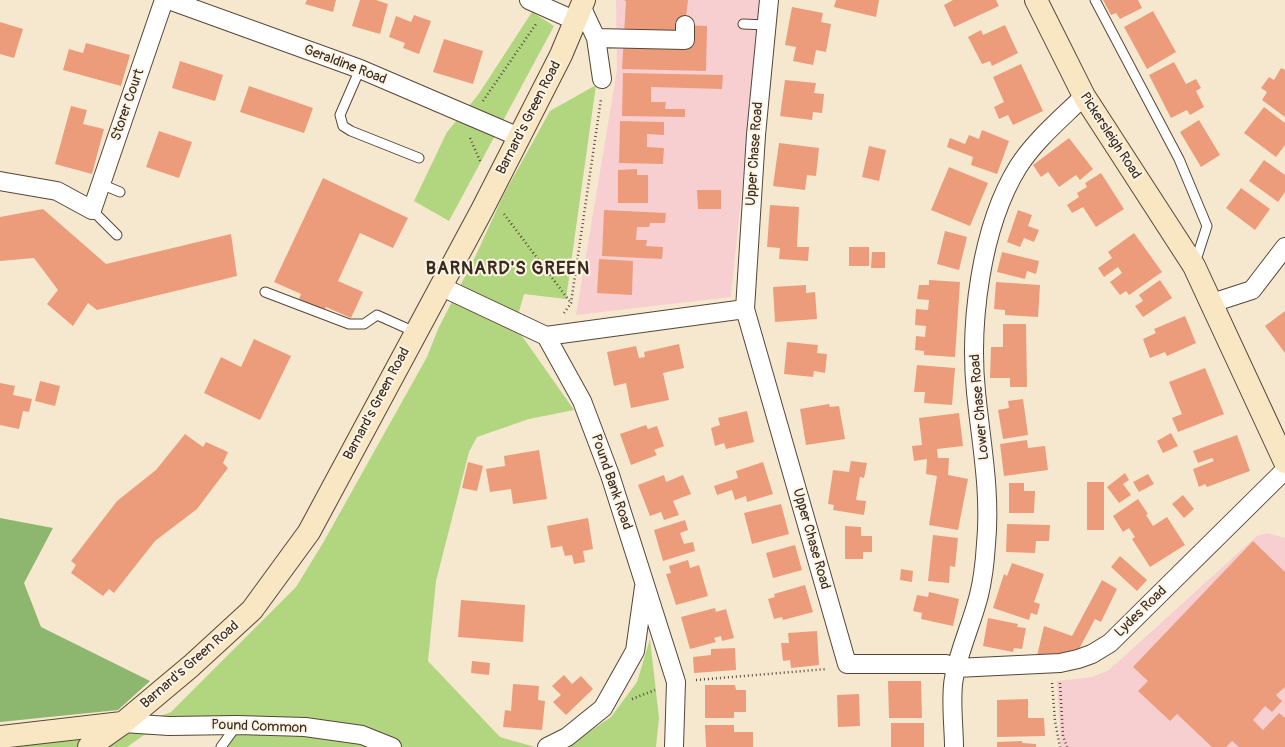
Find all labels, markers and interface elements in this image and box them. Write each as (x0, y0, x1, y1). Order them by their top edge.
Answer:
street label: Geraldine Road (301, 42, 389, 88)
street label: Barnard's Green Road (493, 59, 565, 177)
street label: Storer Court (108, 67, 148, 143)
street label: Pickersleigh Road (1076, 90, 1144, 182)
street label: Upper Chase Road (743, 101, 767, 207)
district label: BARNARD'S GREEN (426, 258, 590, 280)
street label: Barnard's Green Road (340, 345, 414, 463)
street label: Lower Chase Road (967, 353, 993, 461)
street label: Pound Bank Road (587, 432, 635, 532)
street label: Upper Chase Road (789, 487, 833, 591)
street label: Lydes Road (1111, 583, 1171, 641)
street label: Barnard's Green Road (137, 618, 243, 712)
street label: Pound Common (211, 717, 307, 737)

